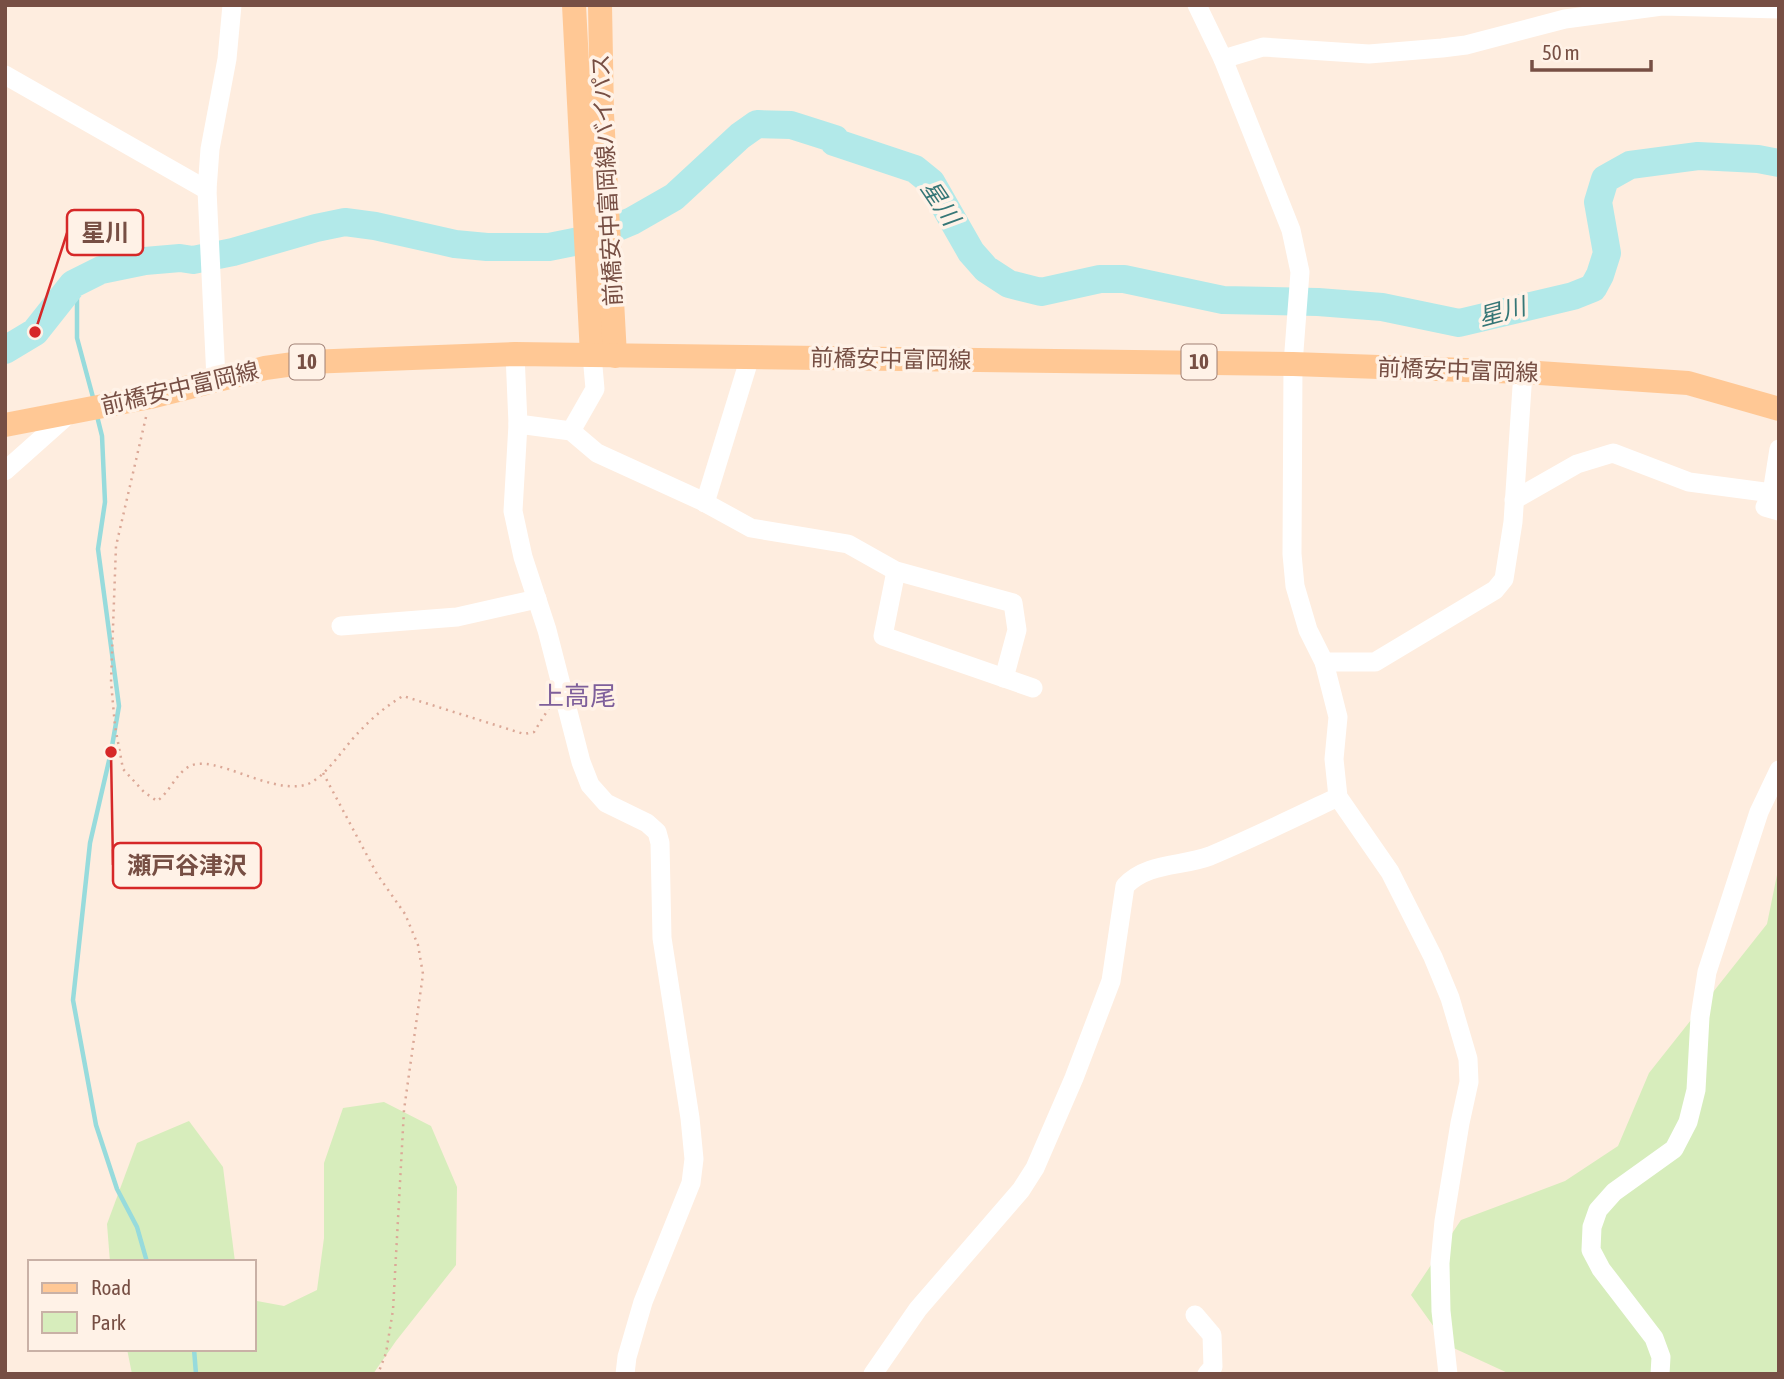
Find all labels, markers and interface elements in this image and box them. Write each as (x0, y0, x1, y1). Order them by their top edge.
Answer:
scale bar (1532, 28, 1651, 72)
text: 50 m (1542, 40, 1580, 64)
street label: 前橋安中富岡線バイパス (587, 53, 627, 307)
water label: 星川 (916, 175, 967, 233)
callout: 星川 (67, 210, 143, 255)
text: 星川 (81, 219, 129, 246)
water label: 星川 (1475, 291, 1531, 331)
road number: 10 (290, 344, 324, 380)
road number: 10 (1182, 344, 1216, 380)
street label: 前橋安中富岡線 (810, 345, 972, 373)
street label: 前橋安中富岡線 (1377, 354, 1539, 386)
street label: 前橋安中富岡線 (99, 357, 261, 419)
district label: 上高尾 (538, 681, 616, 711)
callout: 瀬戸谷津沢 (113, 843, 261, 888)
text: 瀬戸谷津沢 (127, 852, 247, 879)
legend (28, 1260, 256, 1351)
text: Road (91, 1275, 131, 1299)
text: Park (91, 1310, 126, 1334)

